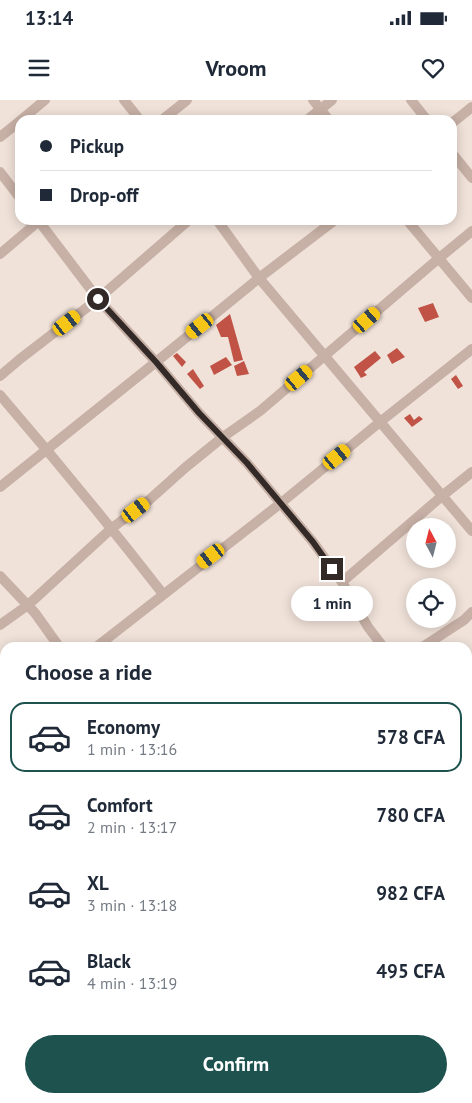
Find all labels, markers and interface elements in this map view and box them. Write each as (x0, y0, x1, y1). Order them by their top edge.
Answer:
text: 13:14 (25, 6, 73, 30)
icon: menu (25, 54, 53, 82)
text: Vroom (205, 54, 267, 82)
icon: heart (419, 54, 447, 82)
text: Pickup (70, 134, 124, 158)
text: Drop-off (70, 183, 138, 207)
route start (87, 288, 109, 310)
car (350, 304, 383, 336)
car (50, 308, 83, 338)
car (183, 311, 216, 341)
car (282, 363, 315, 393)
car (320, 442, 353, 472)
car (119, 495, 152, 525)
north arrow (406, 518, 456, 568)
map controls (406, 518, 456, 628)
car (194, 541, 227, 571)
route end (321, 558, 343, 580)
button: locate (406, 578, 456, 628)
callout: 1 min (291, 586, 373, 622)
text: 1 min (312, 593, 352, 613)
text: Choose a ride (25, 658, 152, 686)
icon: car (27, 715, 72, 760)
text: Economy (87, 715, 160, 739)
text: 578 CFA (376, 725, 445, 749)
text: 1 min · 13:16 (87, 739, 177, 759)
icon: car (27, 793, 72, 838)
text: Comfort (87, 793, 153, 817)
text: 780 CFA (376, 803, 445, 827)
text: 2 min · 13:17 (87, 817, 177, 837)
icon: car (27, 871, 72, 916)
text: XL (87, 871, 109, 895)
text: 982 CFA (376, 881, 445, 905)
text: 3 min · 13:18 (87, 895, 177, 915)
icon: car (27, 949, 72, 994)
text: Black (87, 949, 131, 973)
text: 495 CFA (376, 959, 445, 983)
text: 4 min · 13:19 (87, 973, 177, 993)
button: Confirm (25, 1035, 447, 1093)

